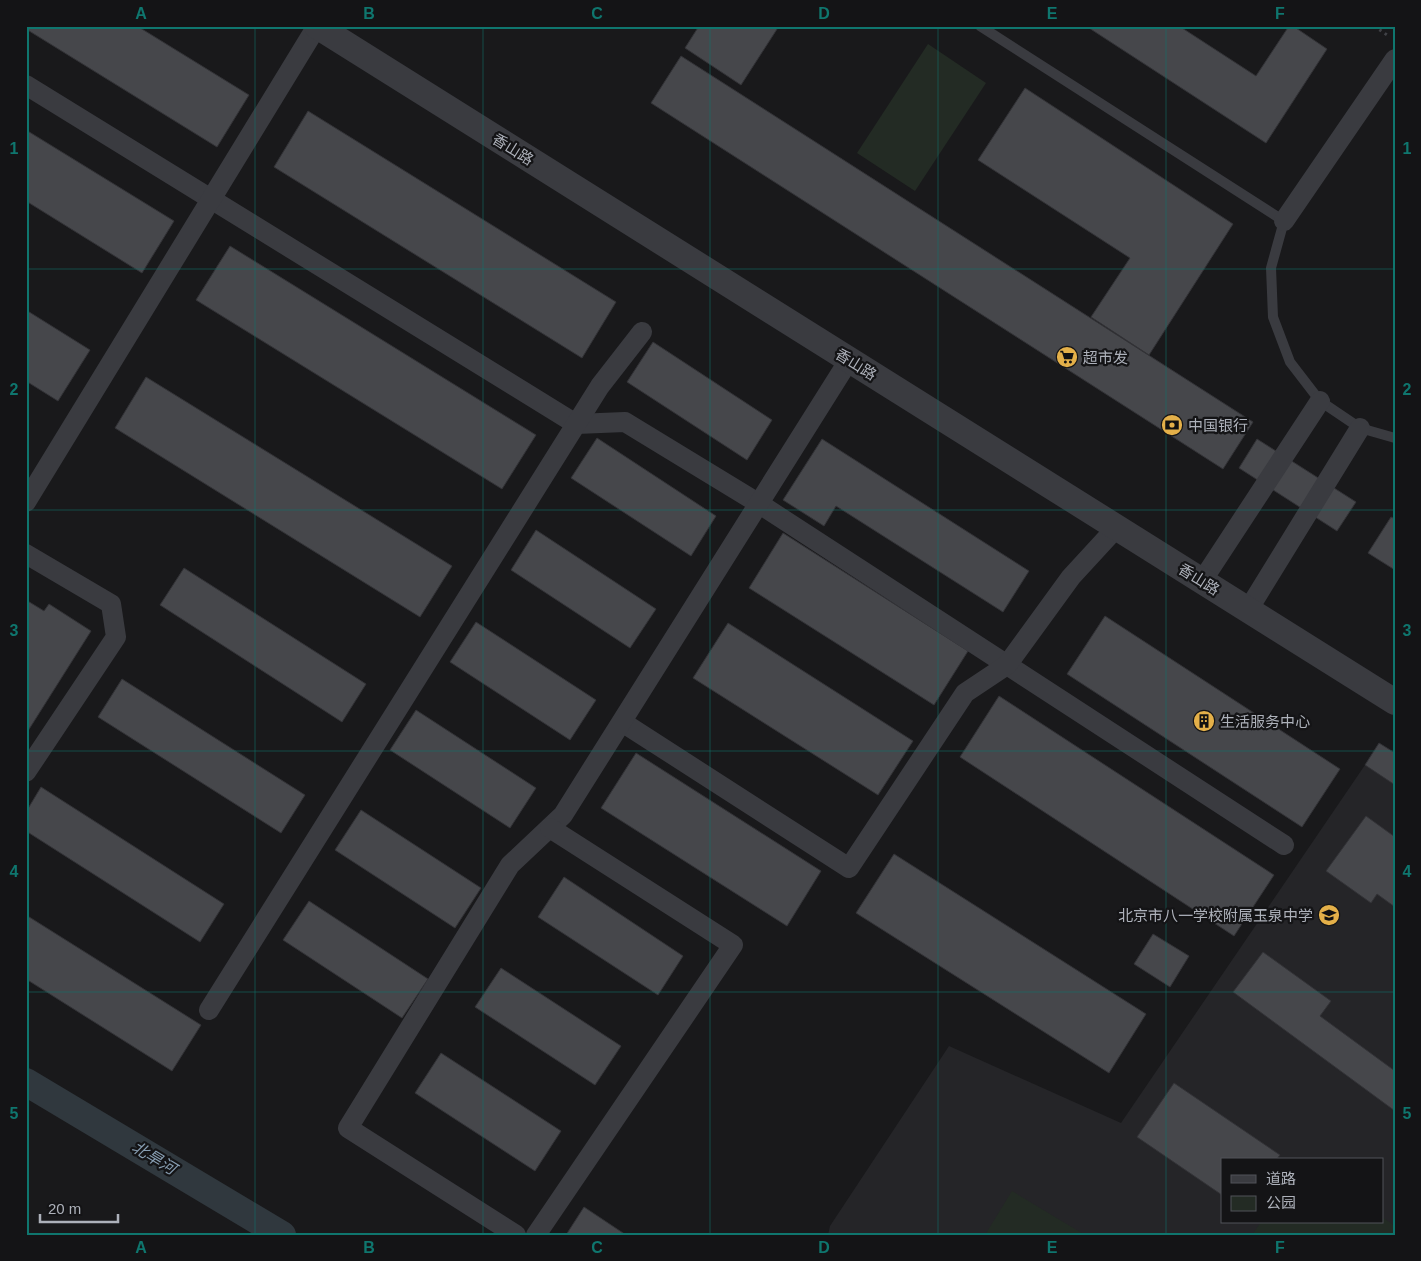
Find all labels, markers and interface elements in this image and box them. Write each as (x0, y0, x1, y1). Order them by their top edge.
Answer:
text: A (135, 5, 147, 22)
text: B (363, 5, 375, 22)
text: C (591, 5, 603, 22)
text: D (818, 5, 830, 22)
text: E (1047, 5, 1058, 22)
text: F (1275, 5, 1285, 22)
street label: 香山路 (489, 130, 537, 168)
text: 1 (10, 140, 19, 157)
text: 1 (1403, 140, 1412, 157)
street label: 香山路 (832, 345, 880, 383)
supermarket icon: 超市发 (1055, 345, 1079, 369)
place label: 超市发 (1083, 349, 1128, 366)
text: 2 (10, 381, 19, 398)
text: 2 (1403, 381, 1412, 398)
bank icon: 中国银行 (1160, 413, 1184, 437)
place label: 中国银行 (1188, 417, 1248, 434)
street label: 香山路 (1175, 560, 1223, 598)
text: 3 (10, 622, 19, 639)
text: 3 (1403, 622, 1412, 639)
building icon: 生活服务中心 (1192, 709, 1216, 733)
place label: 生活服务中心 (1220, 713, 1310, 730)
text: 4 (10, 863, 19, 880)
text: 4 (1403, 863, 1412, 880)
school or university icon: 北京市八一学校附属玉泉中学 (1317, 903, 1341, 927)
place label: 北京市八一学校附属玉泉中学 (1118, 907, 1313, 924)
text: 5 (10, 1105, 19, 1122)
text: 5 (1403, 1105, 1412, 1122)
water label: 北旱河 (129, 1138, 182, 1179)
legend (1221, 1158, 1384, 1224)
text: 道路 (1266, 1170, 1296, 1187)
scale bar (40, 1191, 118, 1223)
text: 公园 (1266, 1194, 1296, 1211)
text: 20 m (48, 1200, 81, 1217)
text: A (135, 1239, 147, 1256)
text: B (363, 1239, 375, 1256)
text: C (591, 1239, 603, 1256)
text: D (818, 1239, 830, 1256)
text: E (1047, 1239, 1058, 1256)
text: F (1275, 1239, 1285, 1256)

